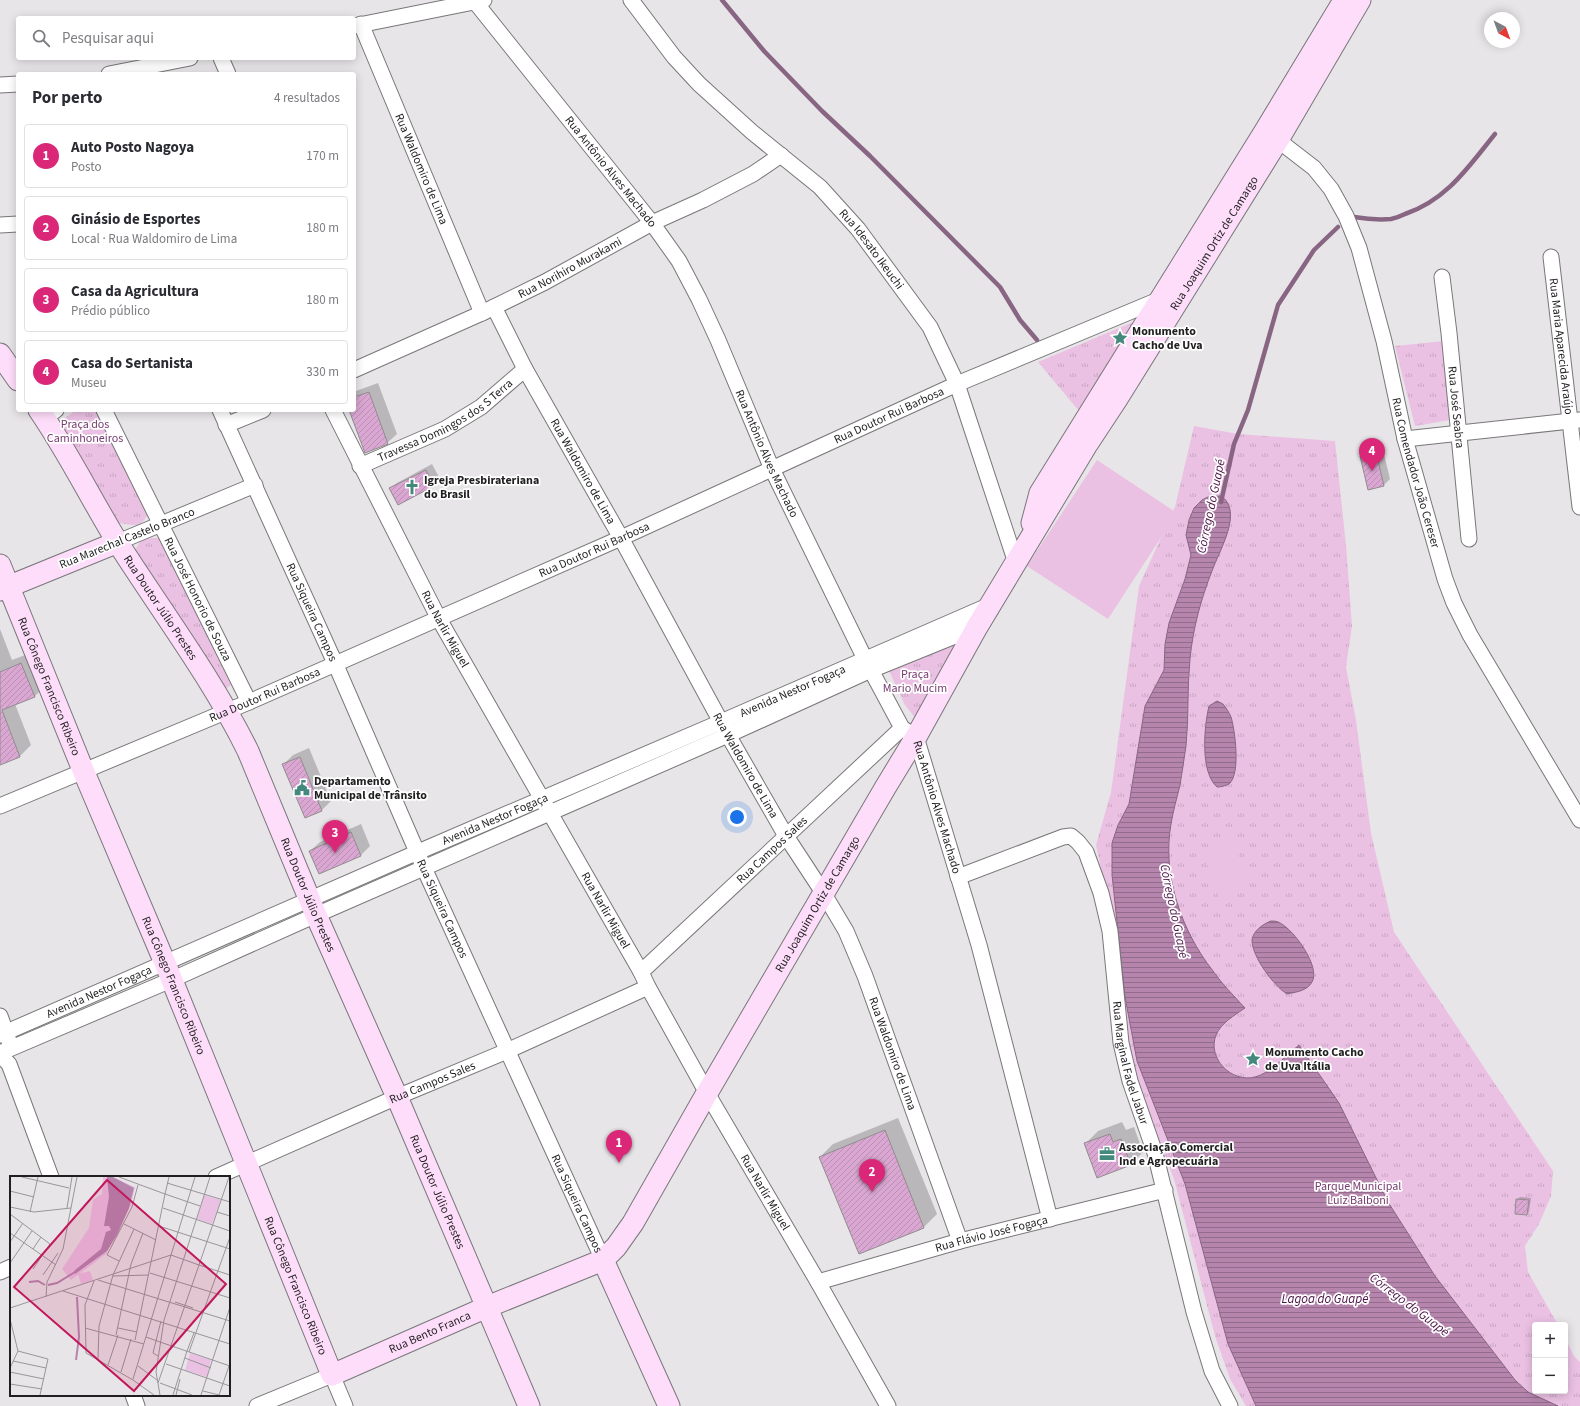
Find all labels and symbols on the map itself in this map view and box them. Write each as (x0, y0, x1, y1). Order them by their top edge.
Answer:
north arrow (1484, 12, 1520, 48)
street label: Rua Waldomiro de Lima (390, 111, 452, 227)
street label: Rua Antônio Alves Machado (561, 113, 661, 231)
street label: Rua Joaquim Ortiz de Camargo (1166, 173, 1263, 314)
street label: Rua Idesato Ikeuchi (835, 205, 908, 293)
street label: Rua Norihiro Murakami (515, 233, 625, 303)
street label: Rua Maria Aparecida Araújo (1545, 277, 1577, 416)
place label: Monumento Cacho de Uva (1132, 323, 1203, 354)
place icon: Monumento Cacho de Uva (1111, 329, 1129, 347)
street label: Rua José Seabra (1443, 365, 1468, 449)
street label: Travessa Domingos dos S Terra (375, 375, 517, 466)
street label: Rua Doutor Rui Barbosa (831, 383, 947, 448)
street label: Rua Antônio Alves Machado (731, 387, 802, 520)
street label: Rua Comendador João Cereser (1387, 396, 1444, 551)
park label: Praça dos Caminhoneiros (47, 416, 123, 447)
street label: Rua Waldomiro de Lima (546, 416, 619, 528)
pin: 4 (1359, 438, 1385, 471)
water label: Córrego do Guapé (1192, 457, 1230, 555)
place label: Igreja Presbirateriana do Brasil (424, 472, 539, 503)
church icon: Igreja Presbirateriana do Brasil (403, 478, 421, 496)
street label: Rua Marechal Castelo Branco (57, 503, 198, 573)
street label: Rua Doutor Rui Barbosa (536, 518, 652, 582)
street label: Rua José Honorio de Souza (159, 534, 235, 664)
street label: Rua Doutor Júlio Prestes (119, 552, 201, 664)
street label: Rua Siqueira Campos (282, 560, 341, 664)
street label: Rua Narlir Miguel (417, 588, 473, 671)
street label: Rua Cônego Francisco Ribeiro (13, 615, 84, 758)
street label: Avenida Nestor Fogaça (737, 661, 848, 722)
street label: Rua Doutor Rui Barbosa (207, 664, 323, 727)
park label: Praça Mario Mucim (883, 666, 947, 697)
street label: Rua Waldomiro de Lima (708, 710, 782, 822)
street label: Rua Antônio Alves Machado (909, 738, 965, 876)
place label: Departamento Municipal de Trânsito (314, 773, 427, 804)
public building icon: Departamento Municipal de Trânsito (293, 779, 311, 797)
street label: Avenida Nestor Fogaça (439, 789, 551, 850)
your location (727, 807, 747, 827)
street label: Rua Campos Sales (733, 813, 811, 888)
pin: 3 (322, 820, 348, 853)
street label: Rua Joaquim Ortiz de Camargo (771, 833, 864, 976)
street label: Rua Doutor Júlio Prestes (276, 835, 339, 955)
street label: Rua Siqueira Campos (412, 857, 472, 961)
water label: Córrego do Guapé (1155, 862, 1193, 961)
street label: Rua Narlir Miguel (577, 869, 634, 952)
street label: Rua Cônego Francisco Ribeiro (137, 914, 209, 1057)
street label: Avenida Nestor Fogaça (44, 962, 155, 1023)
street label: Rua Waldomiro de Lima (864, 995, 920, 1113)
street label: Rua Marginal Fadel Jabur (1108, 1000, 1153, 1128)
place label: Monumento Cacho de Uva Itália (1265, 1044, 1364, 1075)
place icon: Monumento Cacho de Uva Itália (1244, 1050, 1262, 1068)
street label: Rua Campos Sales (387, 1057, 478, 1108)
pin: 1 (606, 1130, 632, 1163)
street label: Rua Doutor Júlio Prestes (405, 1132, 469, 1252)
place label: Associação Comercial Ind e Agropecuária (1118, 1139, 1234, 1170)
office icon: Associação Comercial Ind e Agropecuária (1098, 1145, 1116, 1163)
street label: Rua Siqueira Campos (547, 1151, 607, 1256)
street label: Rua Narlir Miguel (736, 1151, 794, 1234)
pin: 2 (859, 1159, 885, 1192)
inset map (10, 1176, 230, 1396)
park label: Parque Municipal Luiz Balboni (1315, 1178, 1401, 1209)
street label: Rua Flávio José Fogaça (933, 1212, 1050, 1257)
street label: Rua Cônego Francisco Ribeiro (260, 1214, 331, 1358)
water label: Córrego do Guapé (1366, 1269, 1454, 1341)
water label: Lagoa do Guapé (1282, 1290, 1369, 1308)
street label: Rua Bento Franca (386, 1307, 473, 1358)

